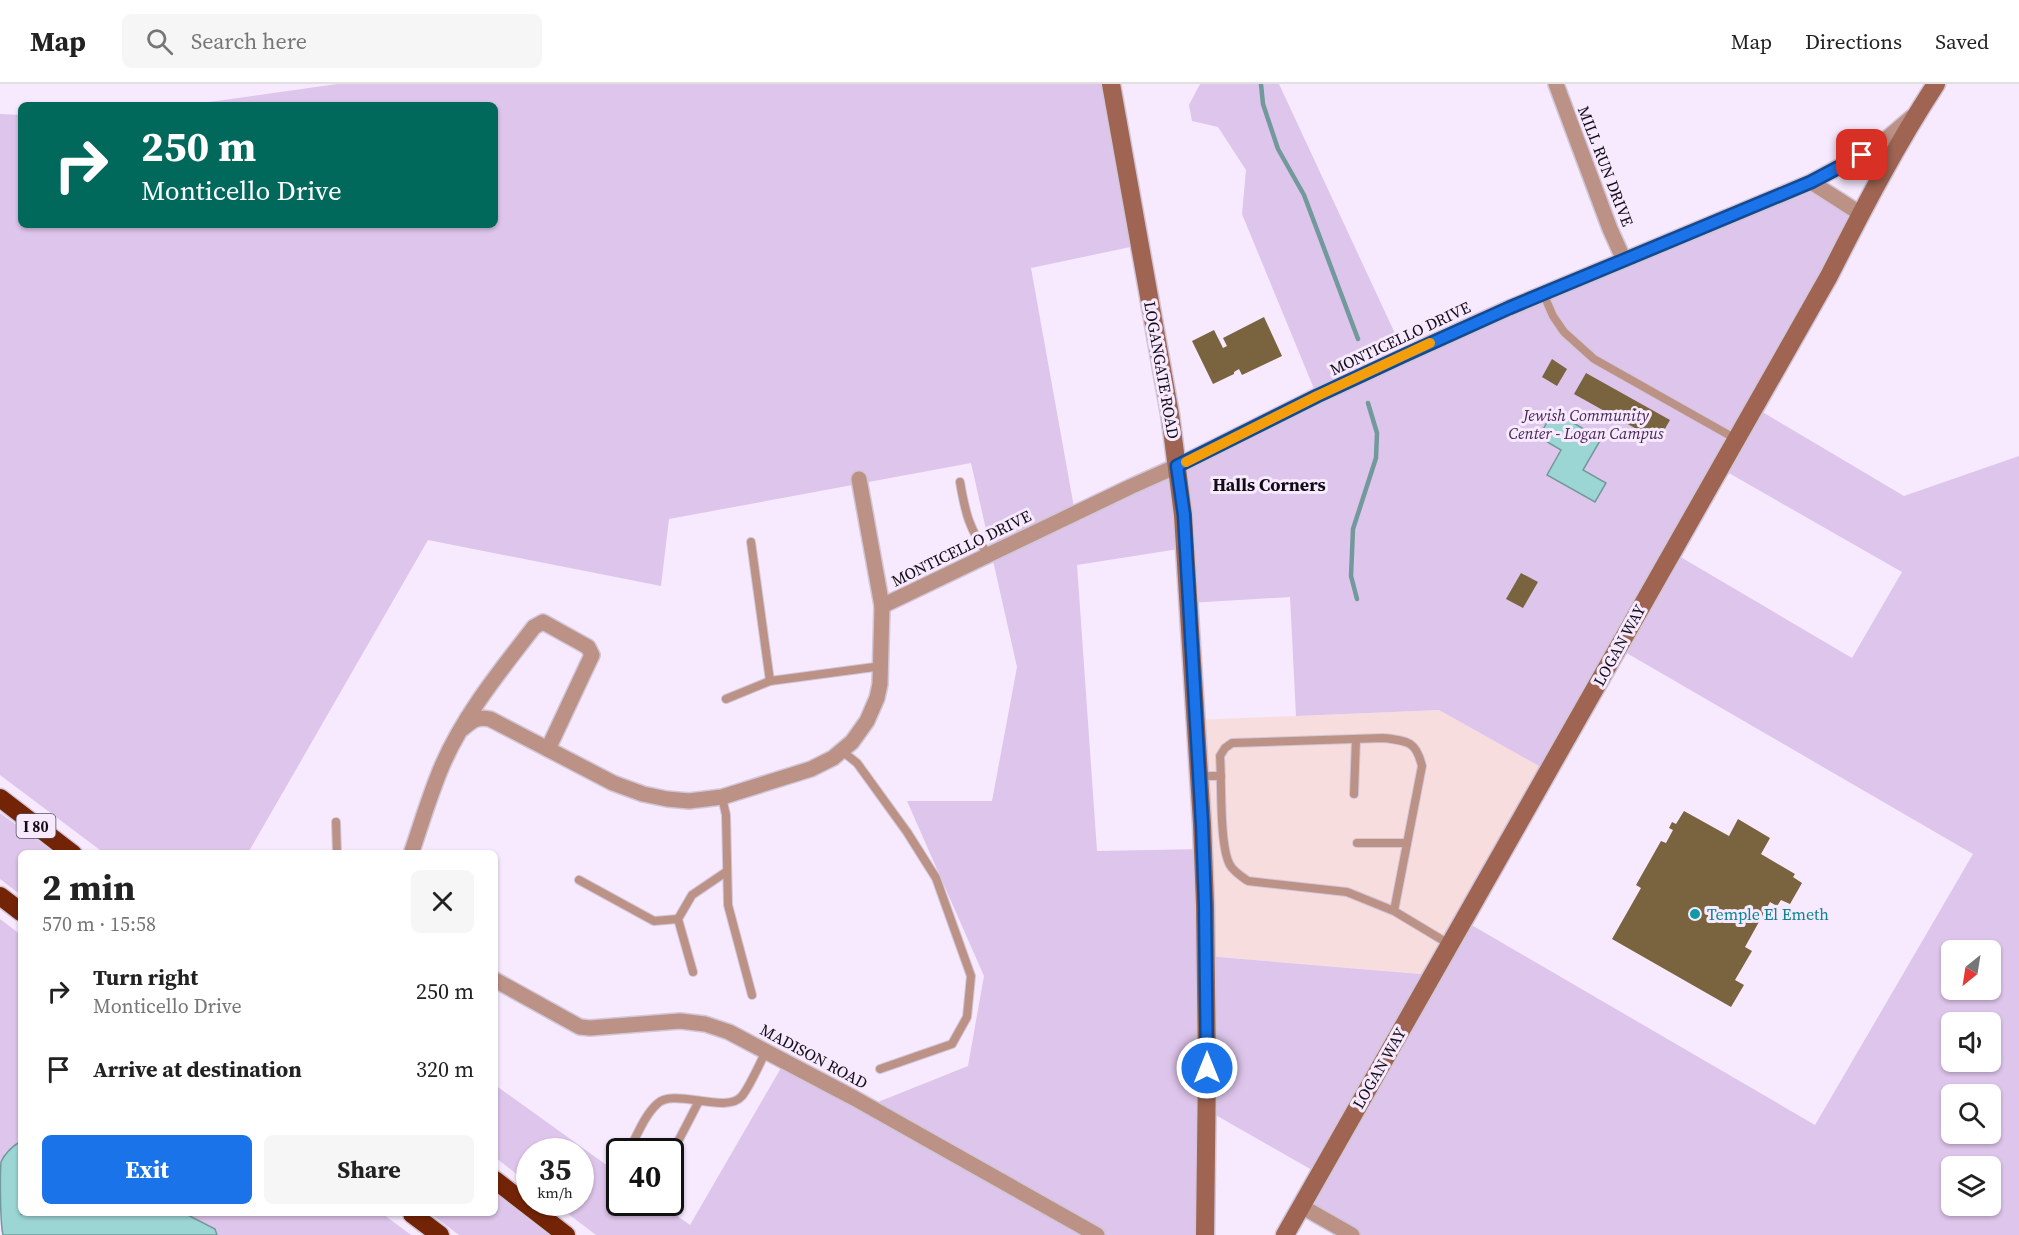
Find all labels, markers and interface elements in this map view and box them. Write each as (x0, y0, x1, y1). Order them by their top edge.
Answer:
search box (122, 14, 542, 68)
text: Map (30, 22, 86, 60)
icon: search (143, 25, 176, 58)
text: Search here (191, 26, 307, 56)
text: Map (1731, 27, 1772, 56)
text: Directions (1805, 27, 1902, 56)
text: Saved (1935, 27, 1989, 56)
street label: MILL RUN DRIVE (1573, 103, 1639, 230)
text: 250 m (141, 117, 256, 175)
icon: right (42, 126, 120, 204)
pin (1836, 129, 1887, 180)
icon: arrive (1845, 138, 1878, 171)
text: Monticello Drive (141, 172, 342, 209)
street label: MONTICELLO DRIVE (1326, 296, 1474, 380)
street label: LOGANGATE ROAD (1139, 299, 1185, 441)
park label: Jewish Community Center - Logan Campus (1509, 404, 1664, 444)
district label: Halls Corners (1212, 472, 1326, 497)
street label: MONTICELLO DRIVE (887, 504, 1035, 591)
street label: LOGAN WAY (1588, 600, 1650, 690)
road number: I 80 (16, 814, 56, 838)
text: 2 min (42, 863, 135, 912)
button: close (411, 870, 474, 933)
place label: Temple El Emeth (1707, 903, 1829, 925)
marker: Temple El Emeth (1688, 907, 1702, 921)
text: 570 m · 15:58 (42, 910, 156, 938)
north arrow (1941, 940, 2001, 1000)
map controls (1941, 940, 2001, 1216)
text: Turn right (93, 962, 198, 992)
icon: right (42, 975, 75, 1008)
text: 250 m (416, 976, 474, 1006)
text: Monticello Drive (93, 992, 242, 1020)
button: sound (1941, 1012, 2001, 1072)
street label: MADISON ROAD (756, 1018, 872, 1094)
street label: LOGAN WAY (1347, 1024, 1411, 1112)
position arrow (1175, 1036, 1239, 1100)
icon: arrive (42, 1053, 75, 1086)
text: Arrive at destination (93, 1054, 302, 1084)
text: 320 m (416, 1054, 474, 1084)
button: search (1941, 1084, 2001, 1144)
button: Exit (42, 1135, 252, 1204)
button: Share (264, 1135, 474, 1204)
speed limit sign: 40 (606, 1138, 684, 1216)
text: 35 (539, 1149, 571, 1190)
button: layers (1941, 1156, 2001, 1216)
text: km/h (537, 1182, 573, 1203)

